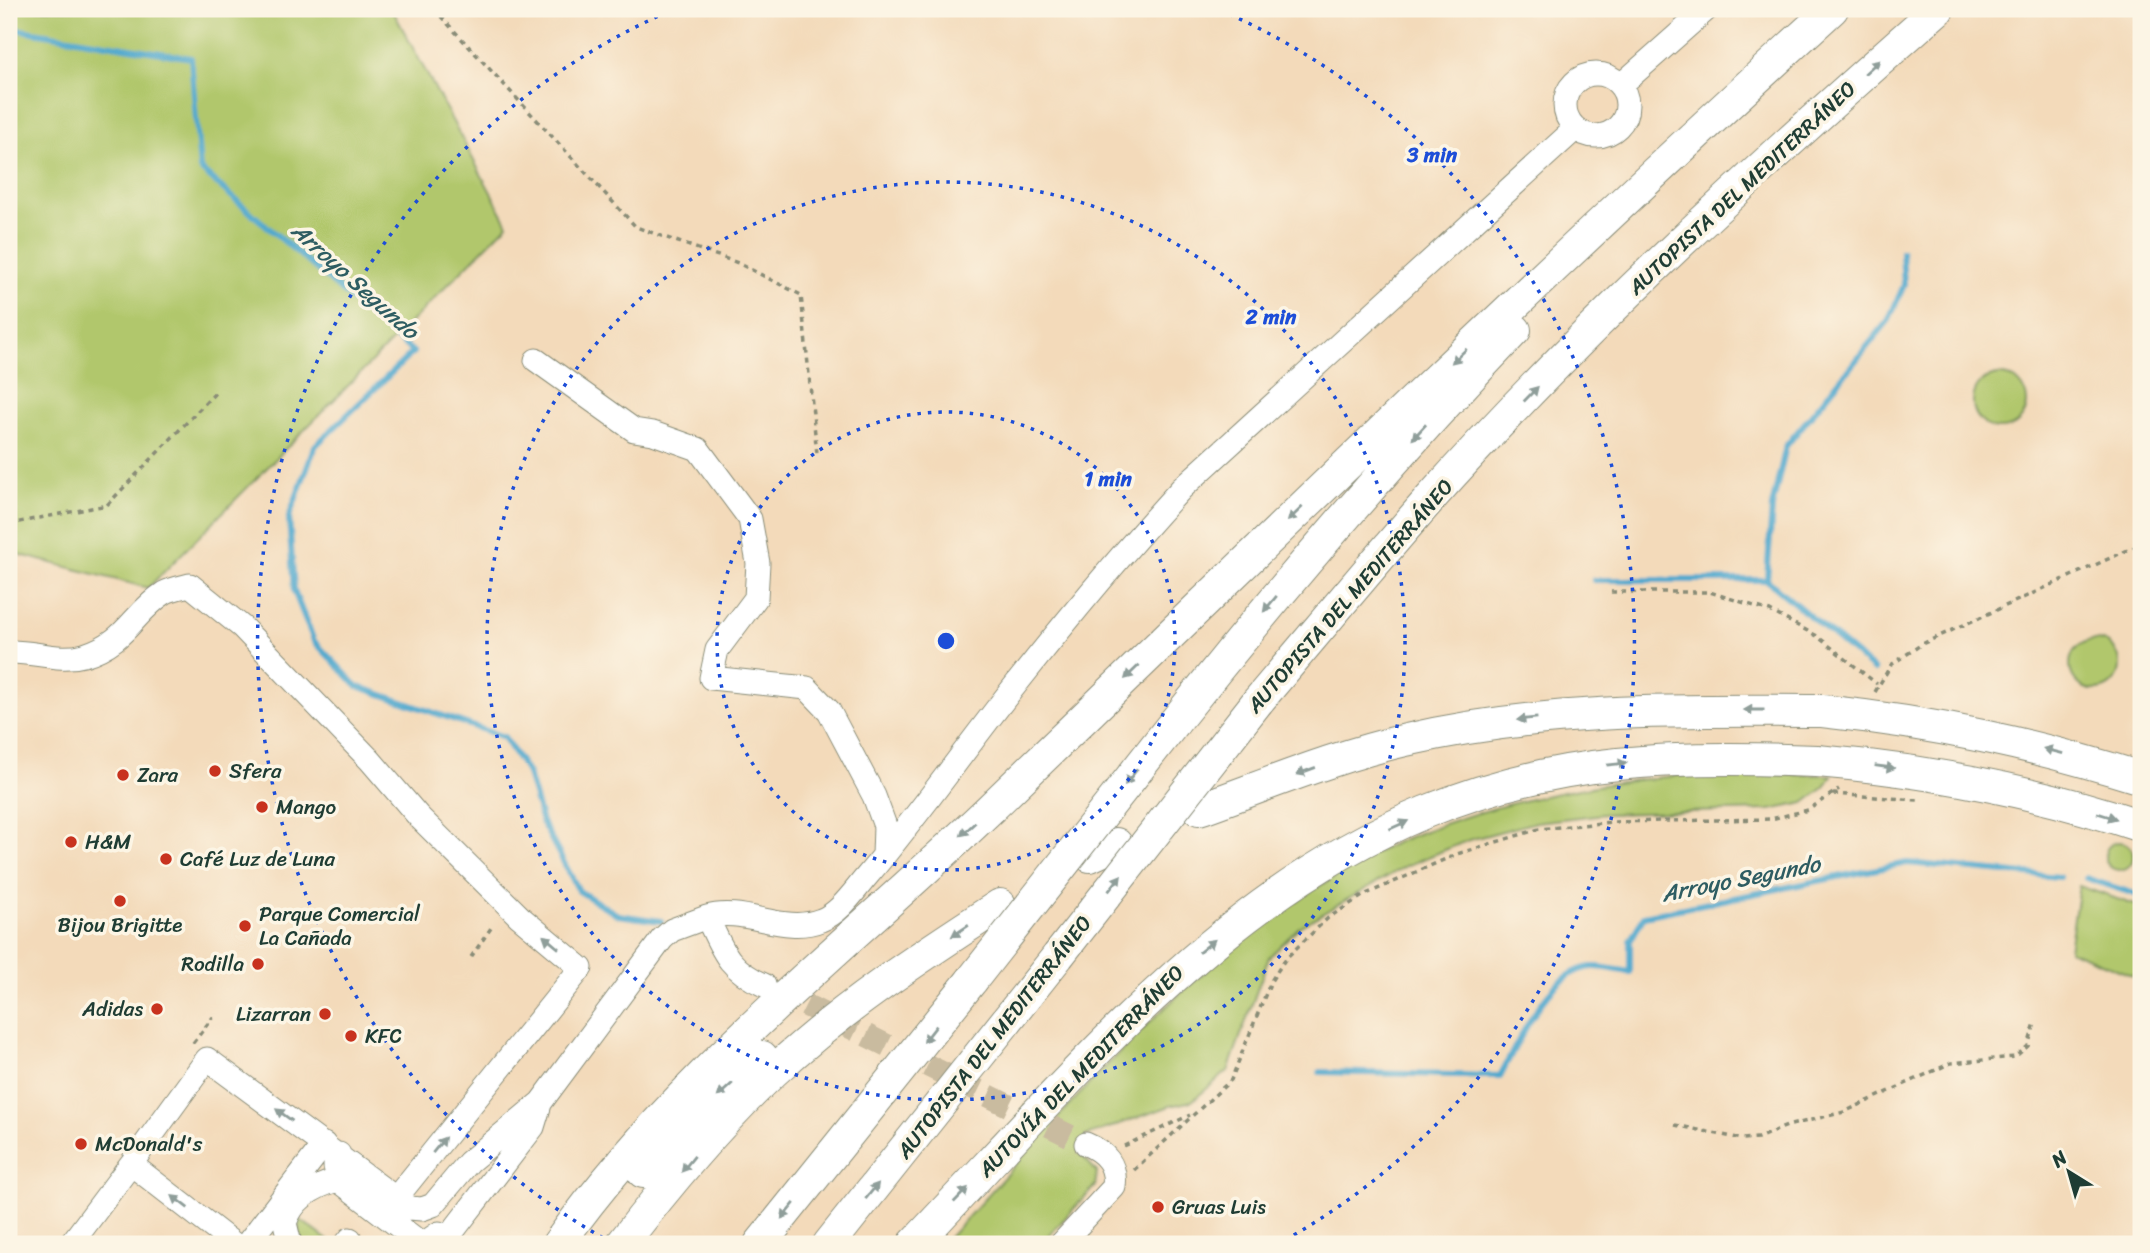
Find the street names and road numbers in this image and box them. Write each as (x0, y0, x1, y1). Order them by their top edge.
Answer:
street label: AUTOPISTA DEL MEDITERRÁNEO (1618, 71, 1865, 305)
street label: AUTOPISTA DEL MEDITERRÁNEO (1236, 470, 1463, 723)
street label: AUTOPISTA DEL MEDITERRÁNEO (886, 907, 1102, 1168)
street label: AUTOVÍA DEL MEDITERRÁNEO (968, 955, 1194, 1187)

